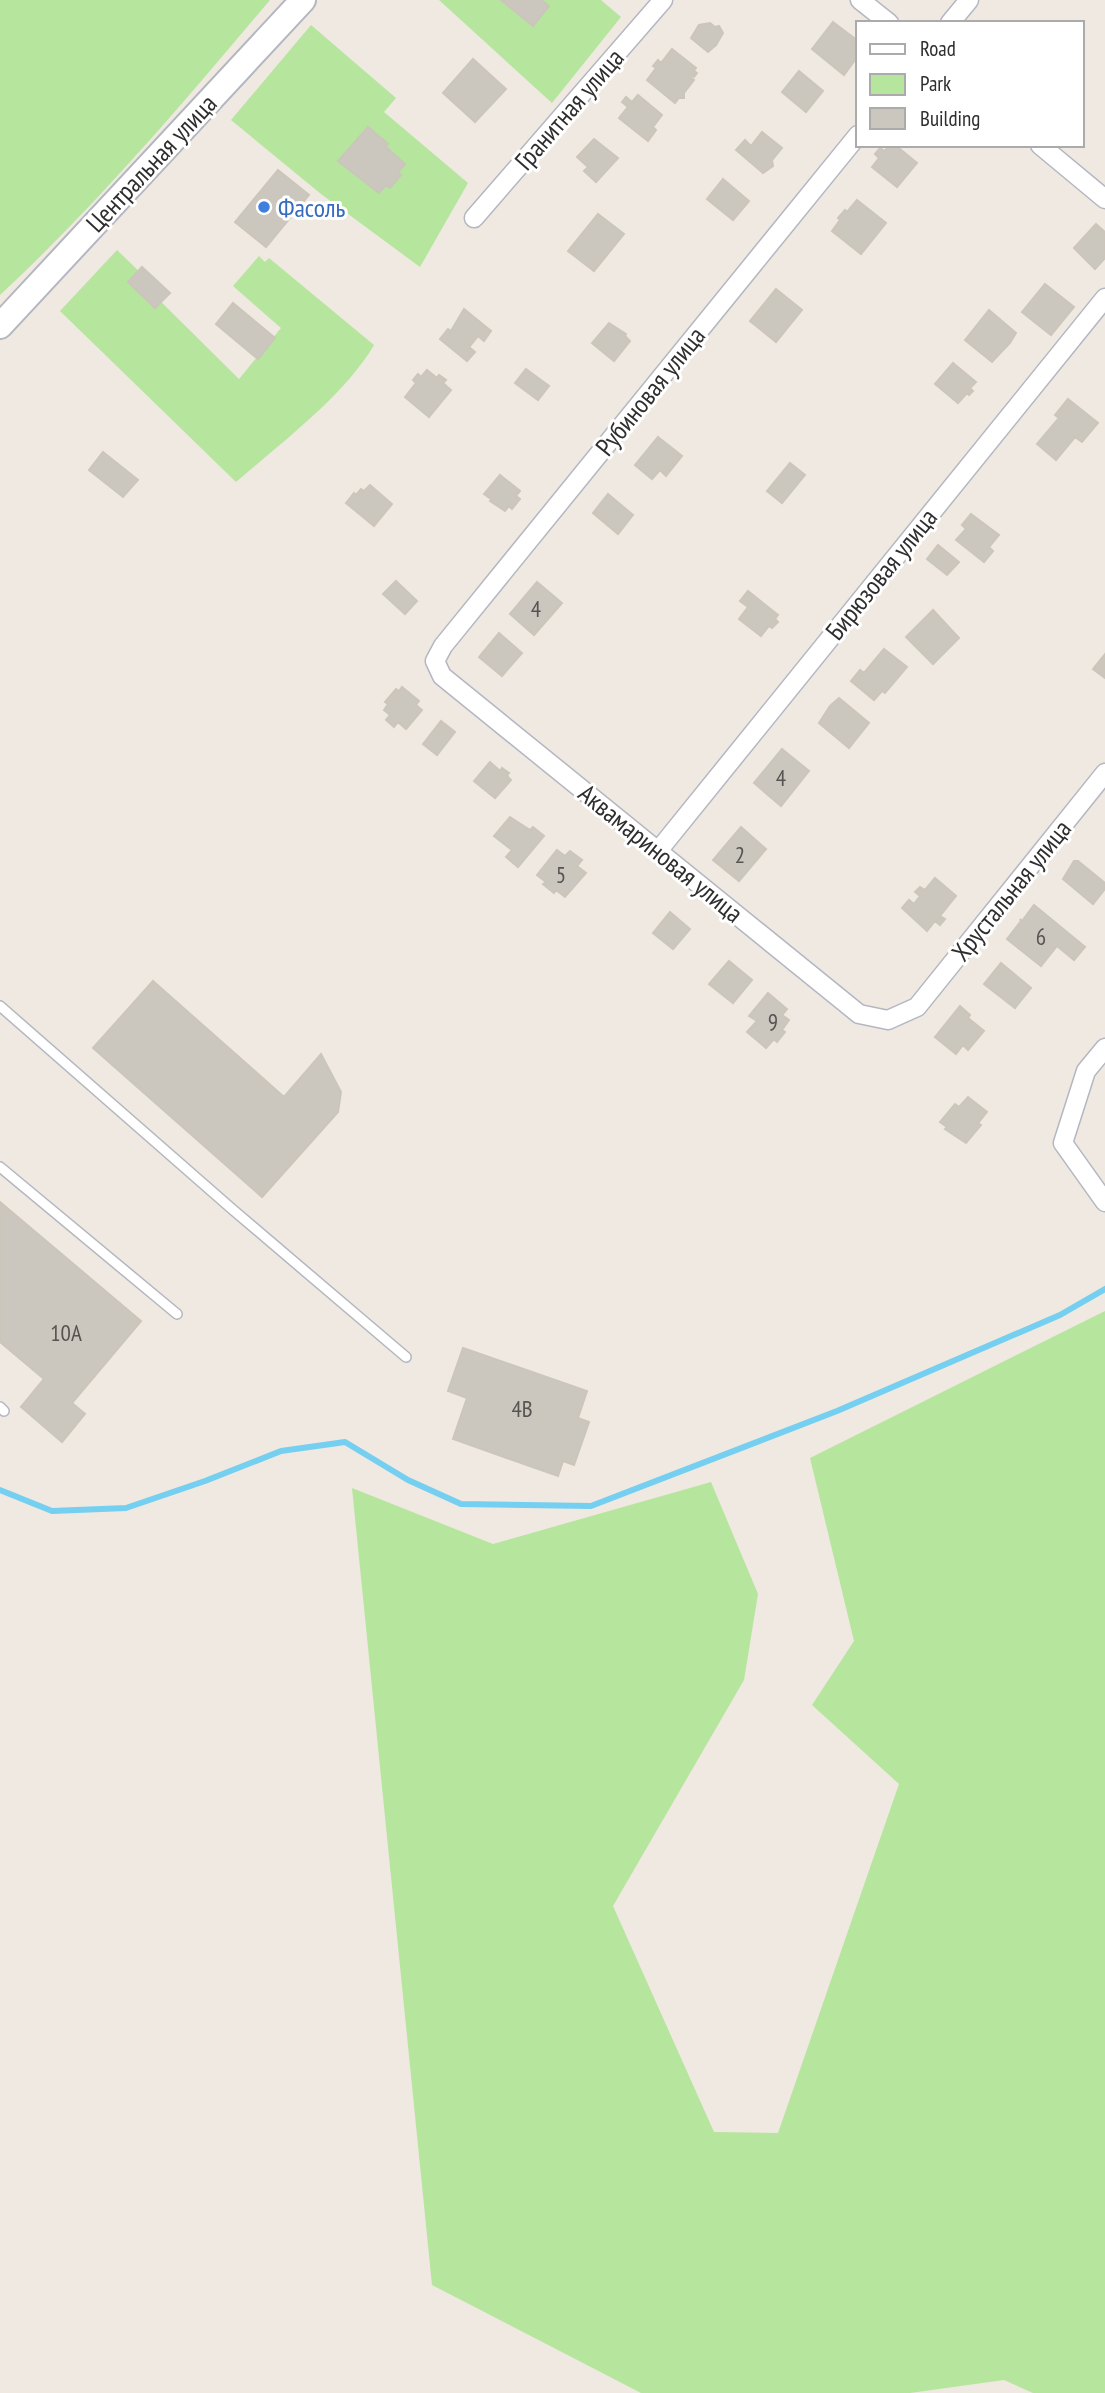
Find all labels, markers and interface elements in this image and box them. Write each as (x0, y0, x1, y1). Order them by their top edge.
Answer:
legend (856, 21, 1084, 147)
text: Road (920, 35, 956, 62)
street label: Гранитная улица (507, 42, 631, 176)
text: Park (920, 70, 951, 97)
street label: Центральная улица (79, 87, 223, 239)
text: Building (920, 105, 980, 132)
place label: Фасоль (278, 191, 345, 224)
marker: Фасоль (256, 199, 272, 215)
street label: Рубиновая улица (588, 320, 712, 462)
street label: Бирюзовая улица (818, 502, 944, 646)
house number: 4 (531, 594, 541, 623)
house number: 4 (776, 763, 786, 792)
street label: Аквамариновая улица (572, 777, 750, 929)
street label: Хрустальная улица (944, 813, 1078, 967)
house number: 2 (735, 840, 745, 869)
house number: 5 (556, 860, 566, 889)
house number: 6 (1036, 922, 1046, 951)
house number: 9 (768, 1007, 778, 1036)
house number: 10А (50, 1318, 82, 1347)
house number: 4В (511, 1394, 533, 1423)

